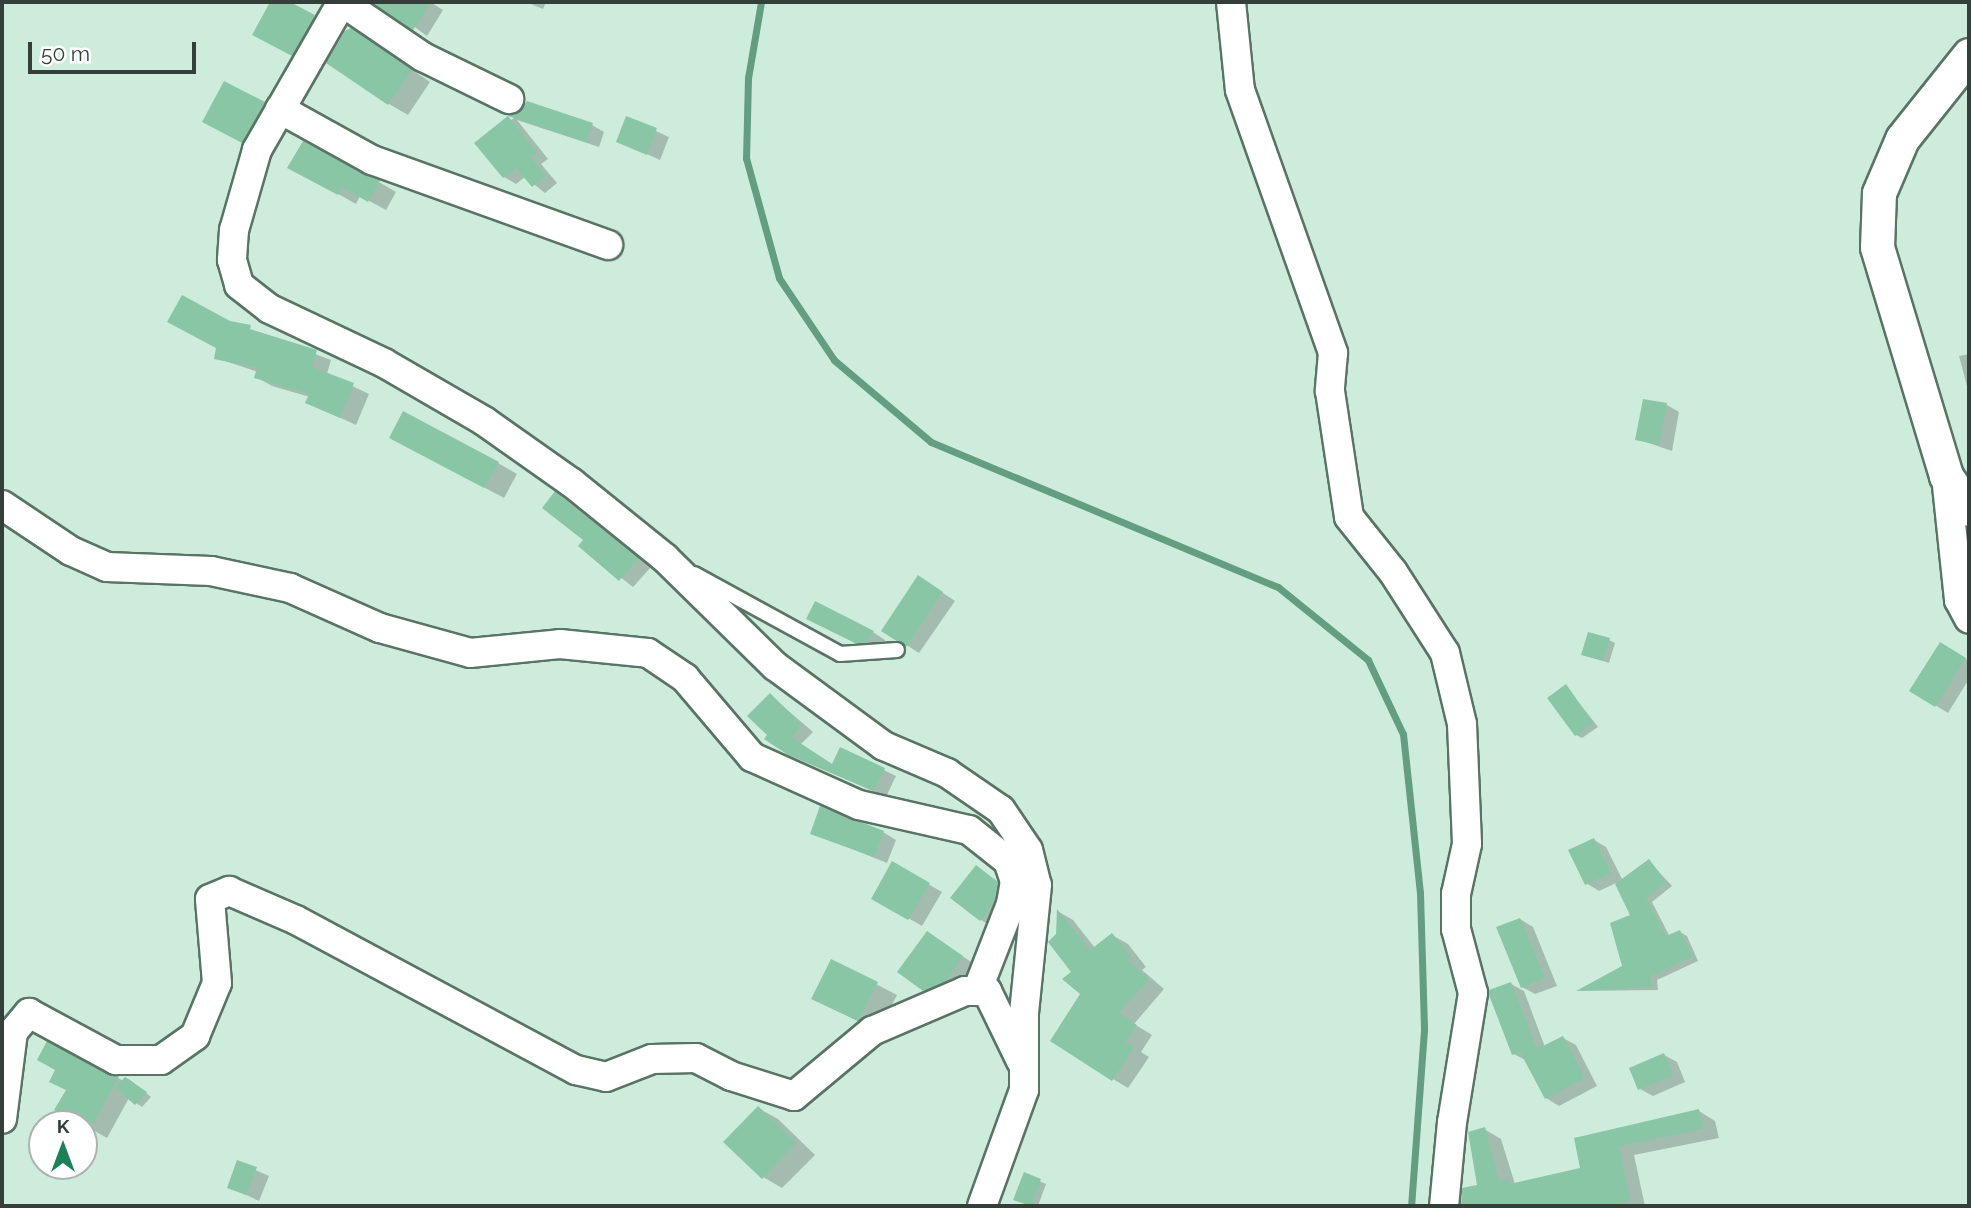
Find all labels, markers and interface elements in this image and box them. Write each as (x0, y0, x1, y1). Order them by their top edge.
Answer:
scale bar (32, 28, 200, 72)
text: 50 m (41, 41, 90, 66)
north arrow (28, 1110, 98, 1180)
text: K (57, 1115, 69, 1137)

